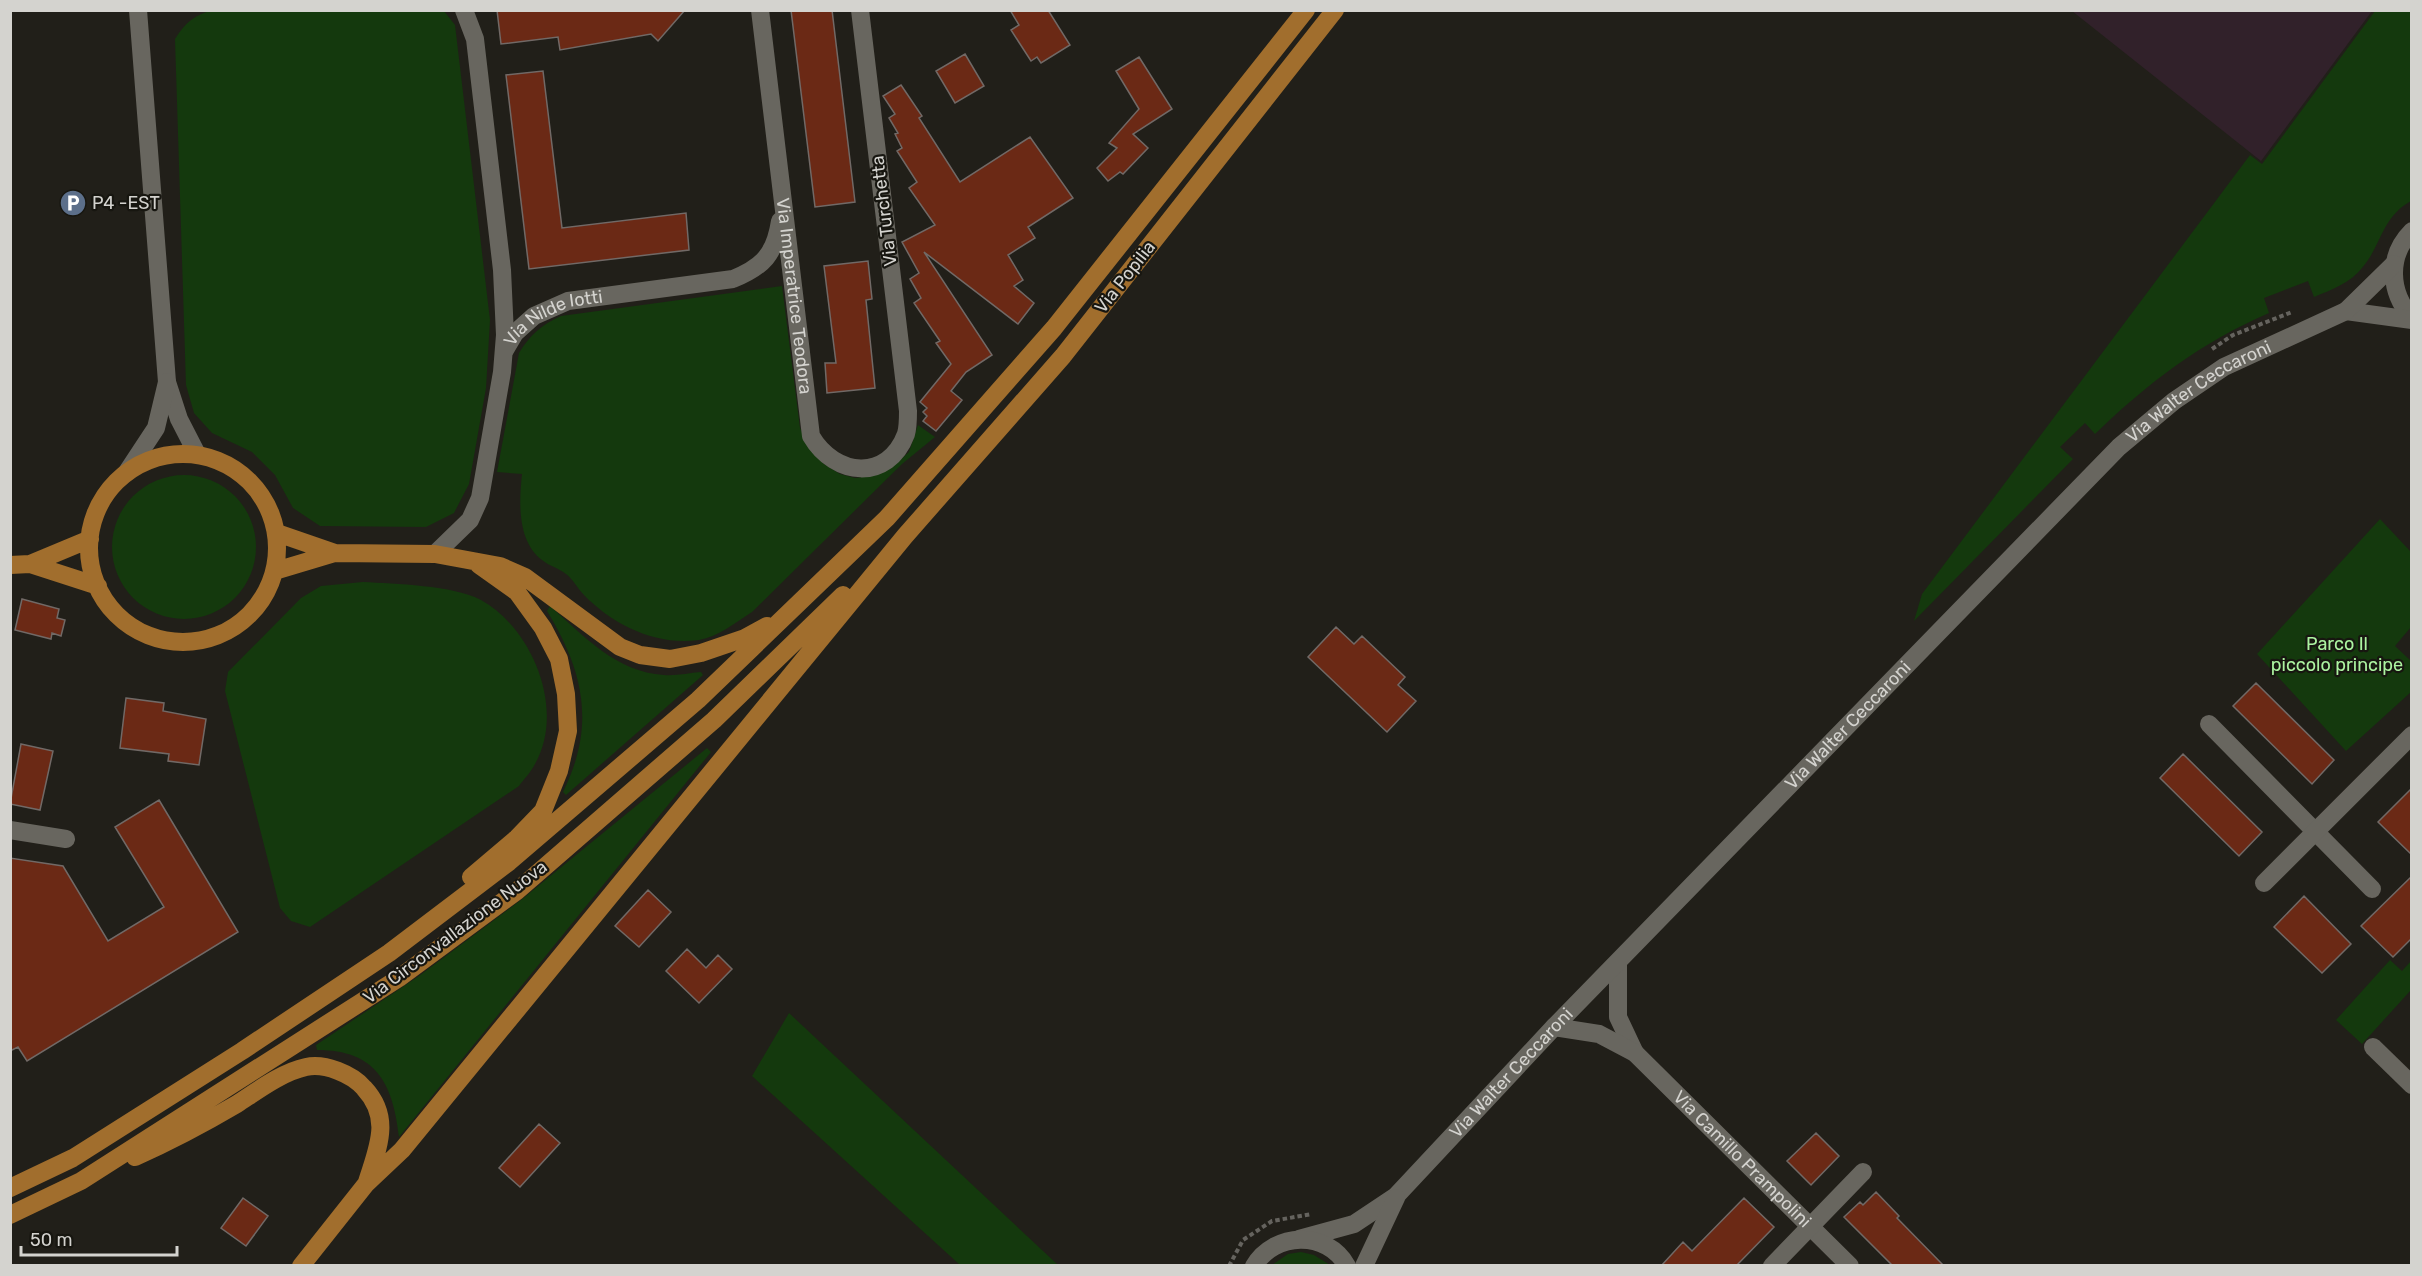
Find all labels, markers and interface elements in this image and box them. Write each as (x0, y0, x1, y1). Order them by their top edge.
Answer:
street label: Via Turchetta (866, 154, 902, 268)
parking icon: P4 -EST (58, 188, 88, 218)
place label: P4 -EST (92, 192, 160, 214)
street label: Via Imperatrice Teodora (772, 196, 817, 396)
street label: Via Popilia (1090, 236, 1160, 318)
street label: Via Nilde Iotti (499, 285, 604, 350)
street label: Via Walter Ceccaroni (2121, 336, 2275, 448)
park label: Parco Il piccolo principe (2271, 633, 2403, 676)
street label: Via Walter Ceccaroni (1780, 657, 1915, 794)
street label: Via Circonvallazione Nuova (359, 856, 551, 1008)
street label: Via Walter Ceccaroni (1445, 1003, 1578, 1143)
street label: Via Camillo Prampolini (1668, 1086, 1816, 1232)
scale bar (21, 1219, 177, 1257)
text: 50 m (30, 1229, 73, 1251)

